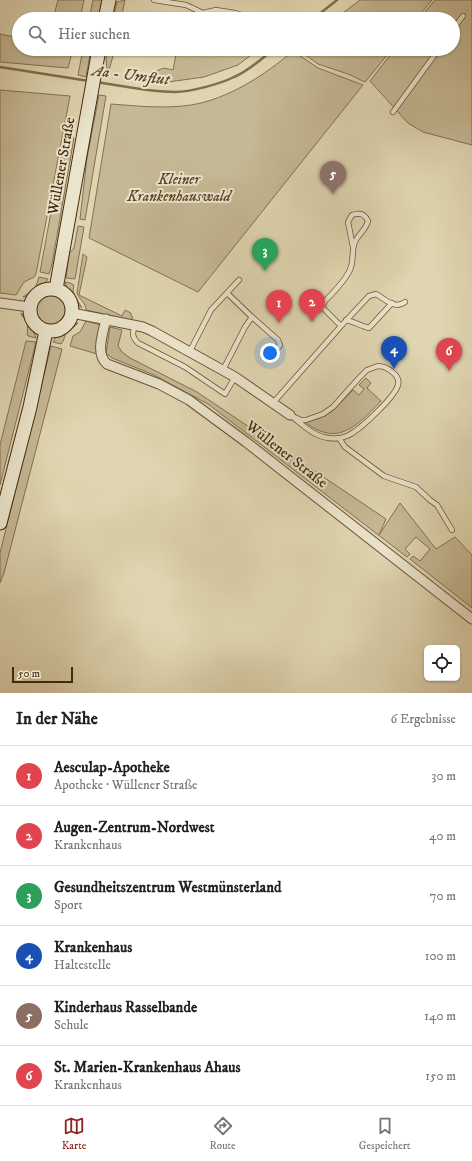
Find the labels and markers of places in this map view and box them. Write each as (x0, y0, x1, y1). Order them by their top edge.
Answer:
pin: 5 (320, 161, 346, 194)
pin: 3 (252, 238, 278, 271)
pin: 2 (299, 289, 325, 322)
pin: 1 (266, 290, 292, 323)
pin: 4 (381, 336, 407, 369)
pin: 6 (436, 338, 462, 371)

